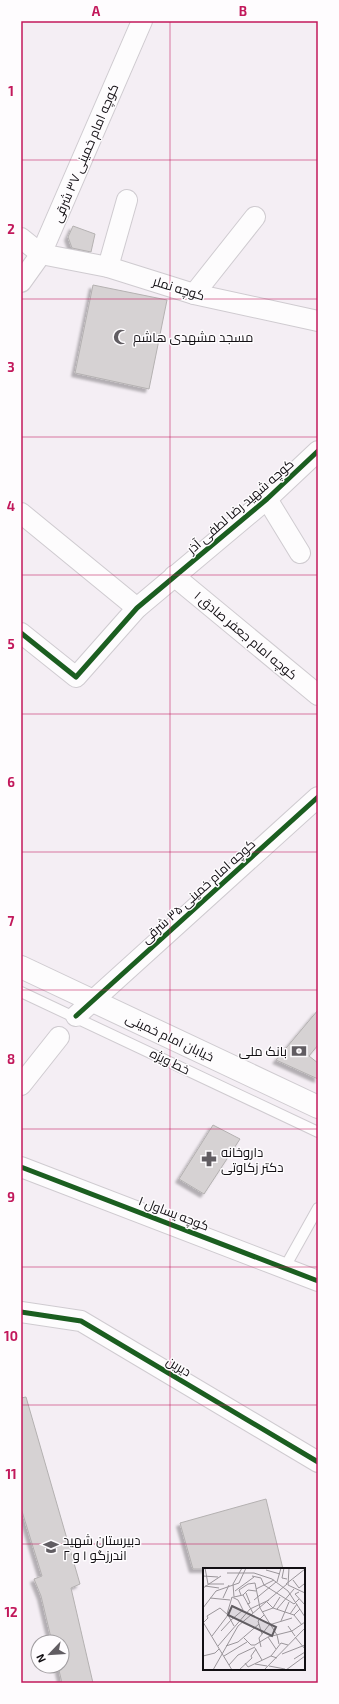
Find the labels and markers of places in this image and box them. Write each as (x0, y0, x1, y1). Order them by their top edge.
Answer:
mosque icon: مسجد مشهدی هاشم (112, 328, 130, 346)
place label: مسجد مشهدی هاشم (133, 329, 253, 347)
bank icon: بانک ملی (290, 1042, 308, 1060)
place label: بانک ملی (239, 1043, 287, 1059)
place label: داروخانه دکتر زکاوتی (221, 1144, 283, 1175)
pharmacy icon: داروخانه دکتر زکاوتی (200, 1150, 218, 1168)
place label: دبیرستان شهید اندرزگو ۱ و ۲ (63, 1532, 141, 1563)
school or university icon: دبیرستان شهید اندرزگو ۱ و ۲ (42, 1538, 60, 1556)

